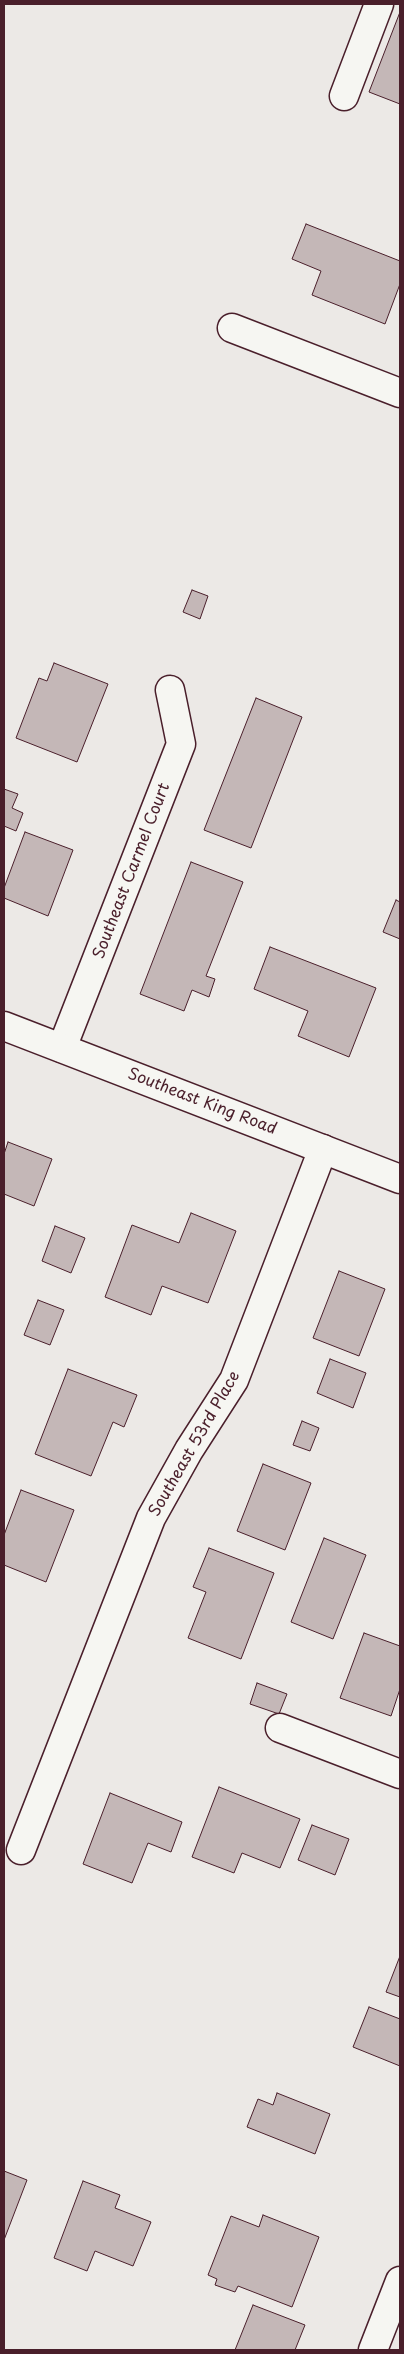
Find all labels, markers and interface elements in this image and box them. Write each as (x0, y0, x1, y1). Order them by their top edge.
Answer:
street label: Southeast Carmel Court (90, 780, 174, 962)
street label: Southeast King Road (125, 1065, 279, 1139)
street label: Southeast 53rd Place (145, 1368, 245, 1520)

